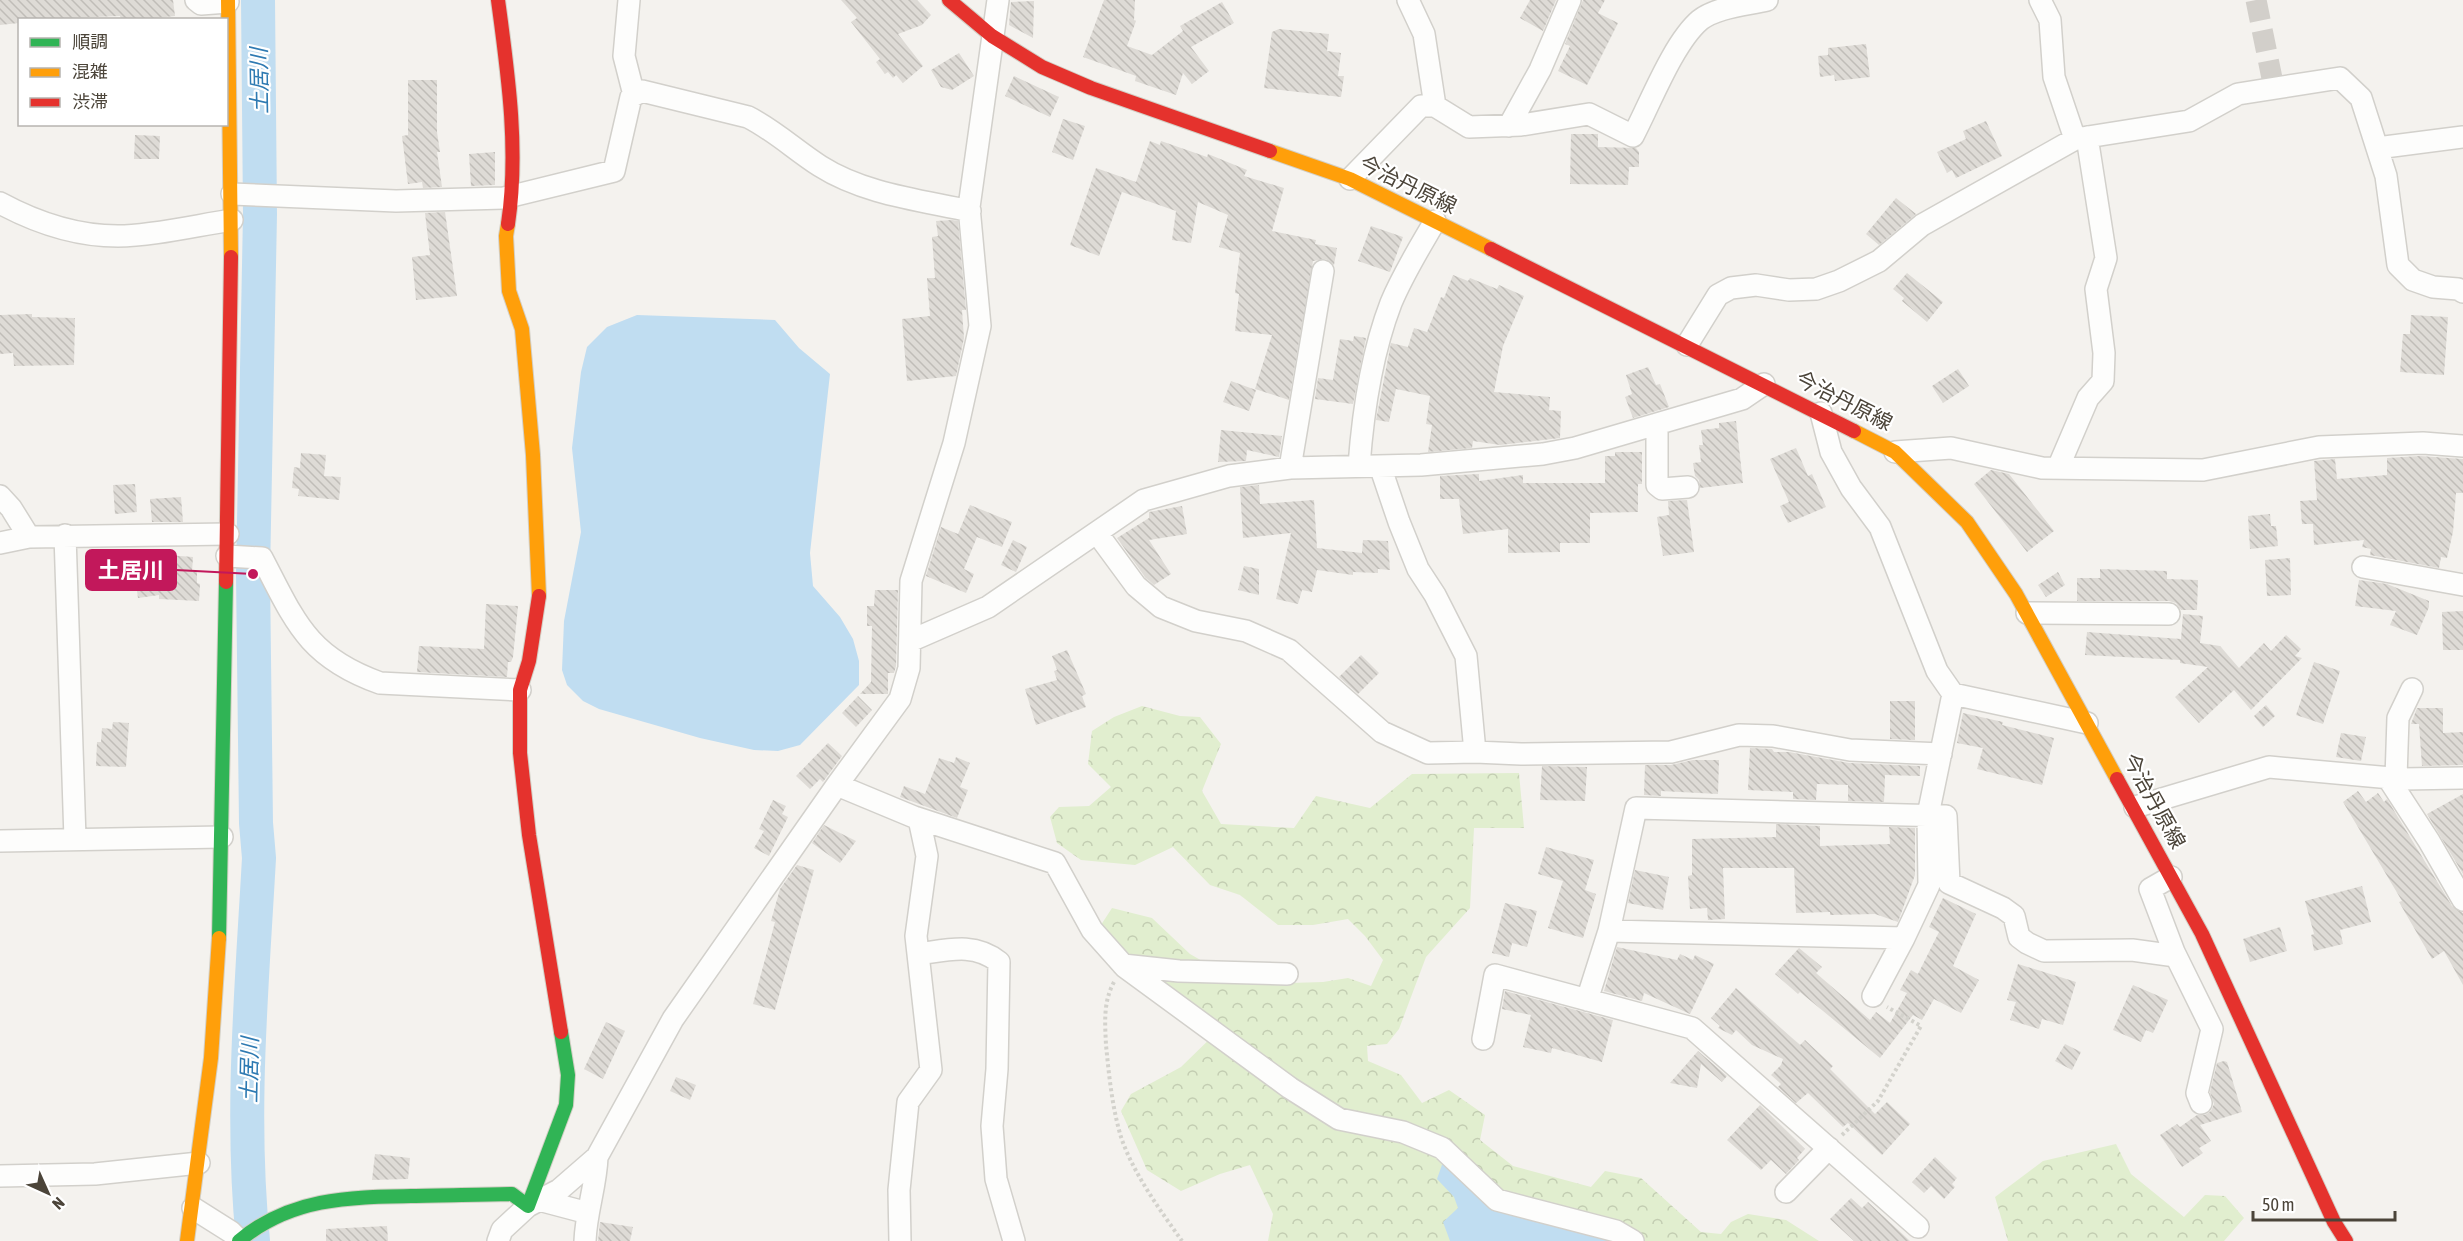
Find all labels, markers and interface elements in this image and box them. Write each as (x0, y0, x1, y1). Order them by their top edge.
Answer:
legend (18, 18, 228, 126)
text: 順調 (72, 31, 108, 52)
water label: 土居川 (245, 46, 273, 114)
text: 混雑 (72, 61, 108, 82)
text: 渋滞 (72, 91, 108, 112)
street label: 今治丹原線 (1356, 150, 1461, 218)
street label: 今治丹原線 (1792, 366, 1897, 435)
callout: 土居川 (86, 550, 176, 590)
text: 土居川 (98, 557, 164, 583)
street label: 今治丹原線 (2119, 749, 2191, 852)
water label: 土居川 (235, 1035, 263, 1103)
north arrow (18, 1163, 78, 1223)
scale bar (2253, 1184, 2396, 1222)
text: N (49, 1194, 68, 1213)
text: 50 m (2262, 1194, 2294, 1215)

